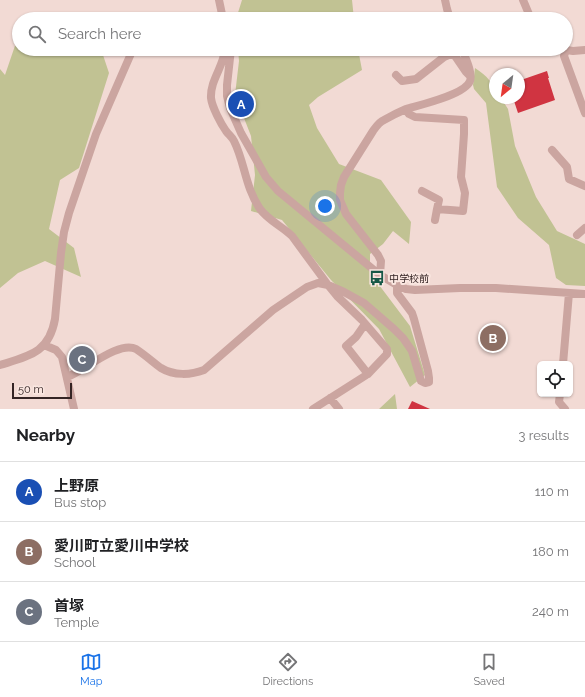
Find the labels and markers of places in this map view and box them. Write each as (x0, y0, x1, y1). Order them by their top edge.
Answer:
pin: A (228, 89, 254, 119)
bus stop icon: 中学校前 (368, 269, 386, 287)
place label: 中学校前 (389, 273, 429, 284)
pin: B (480, 323, 506, 353)
pin: C (69, 344, 95, 374)

